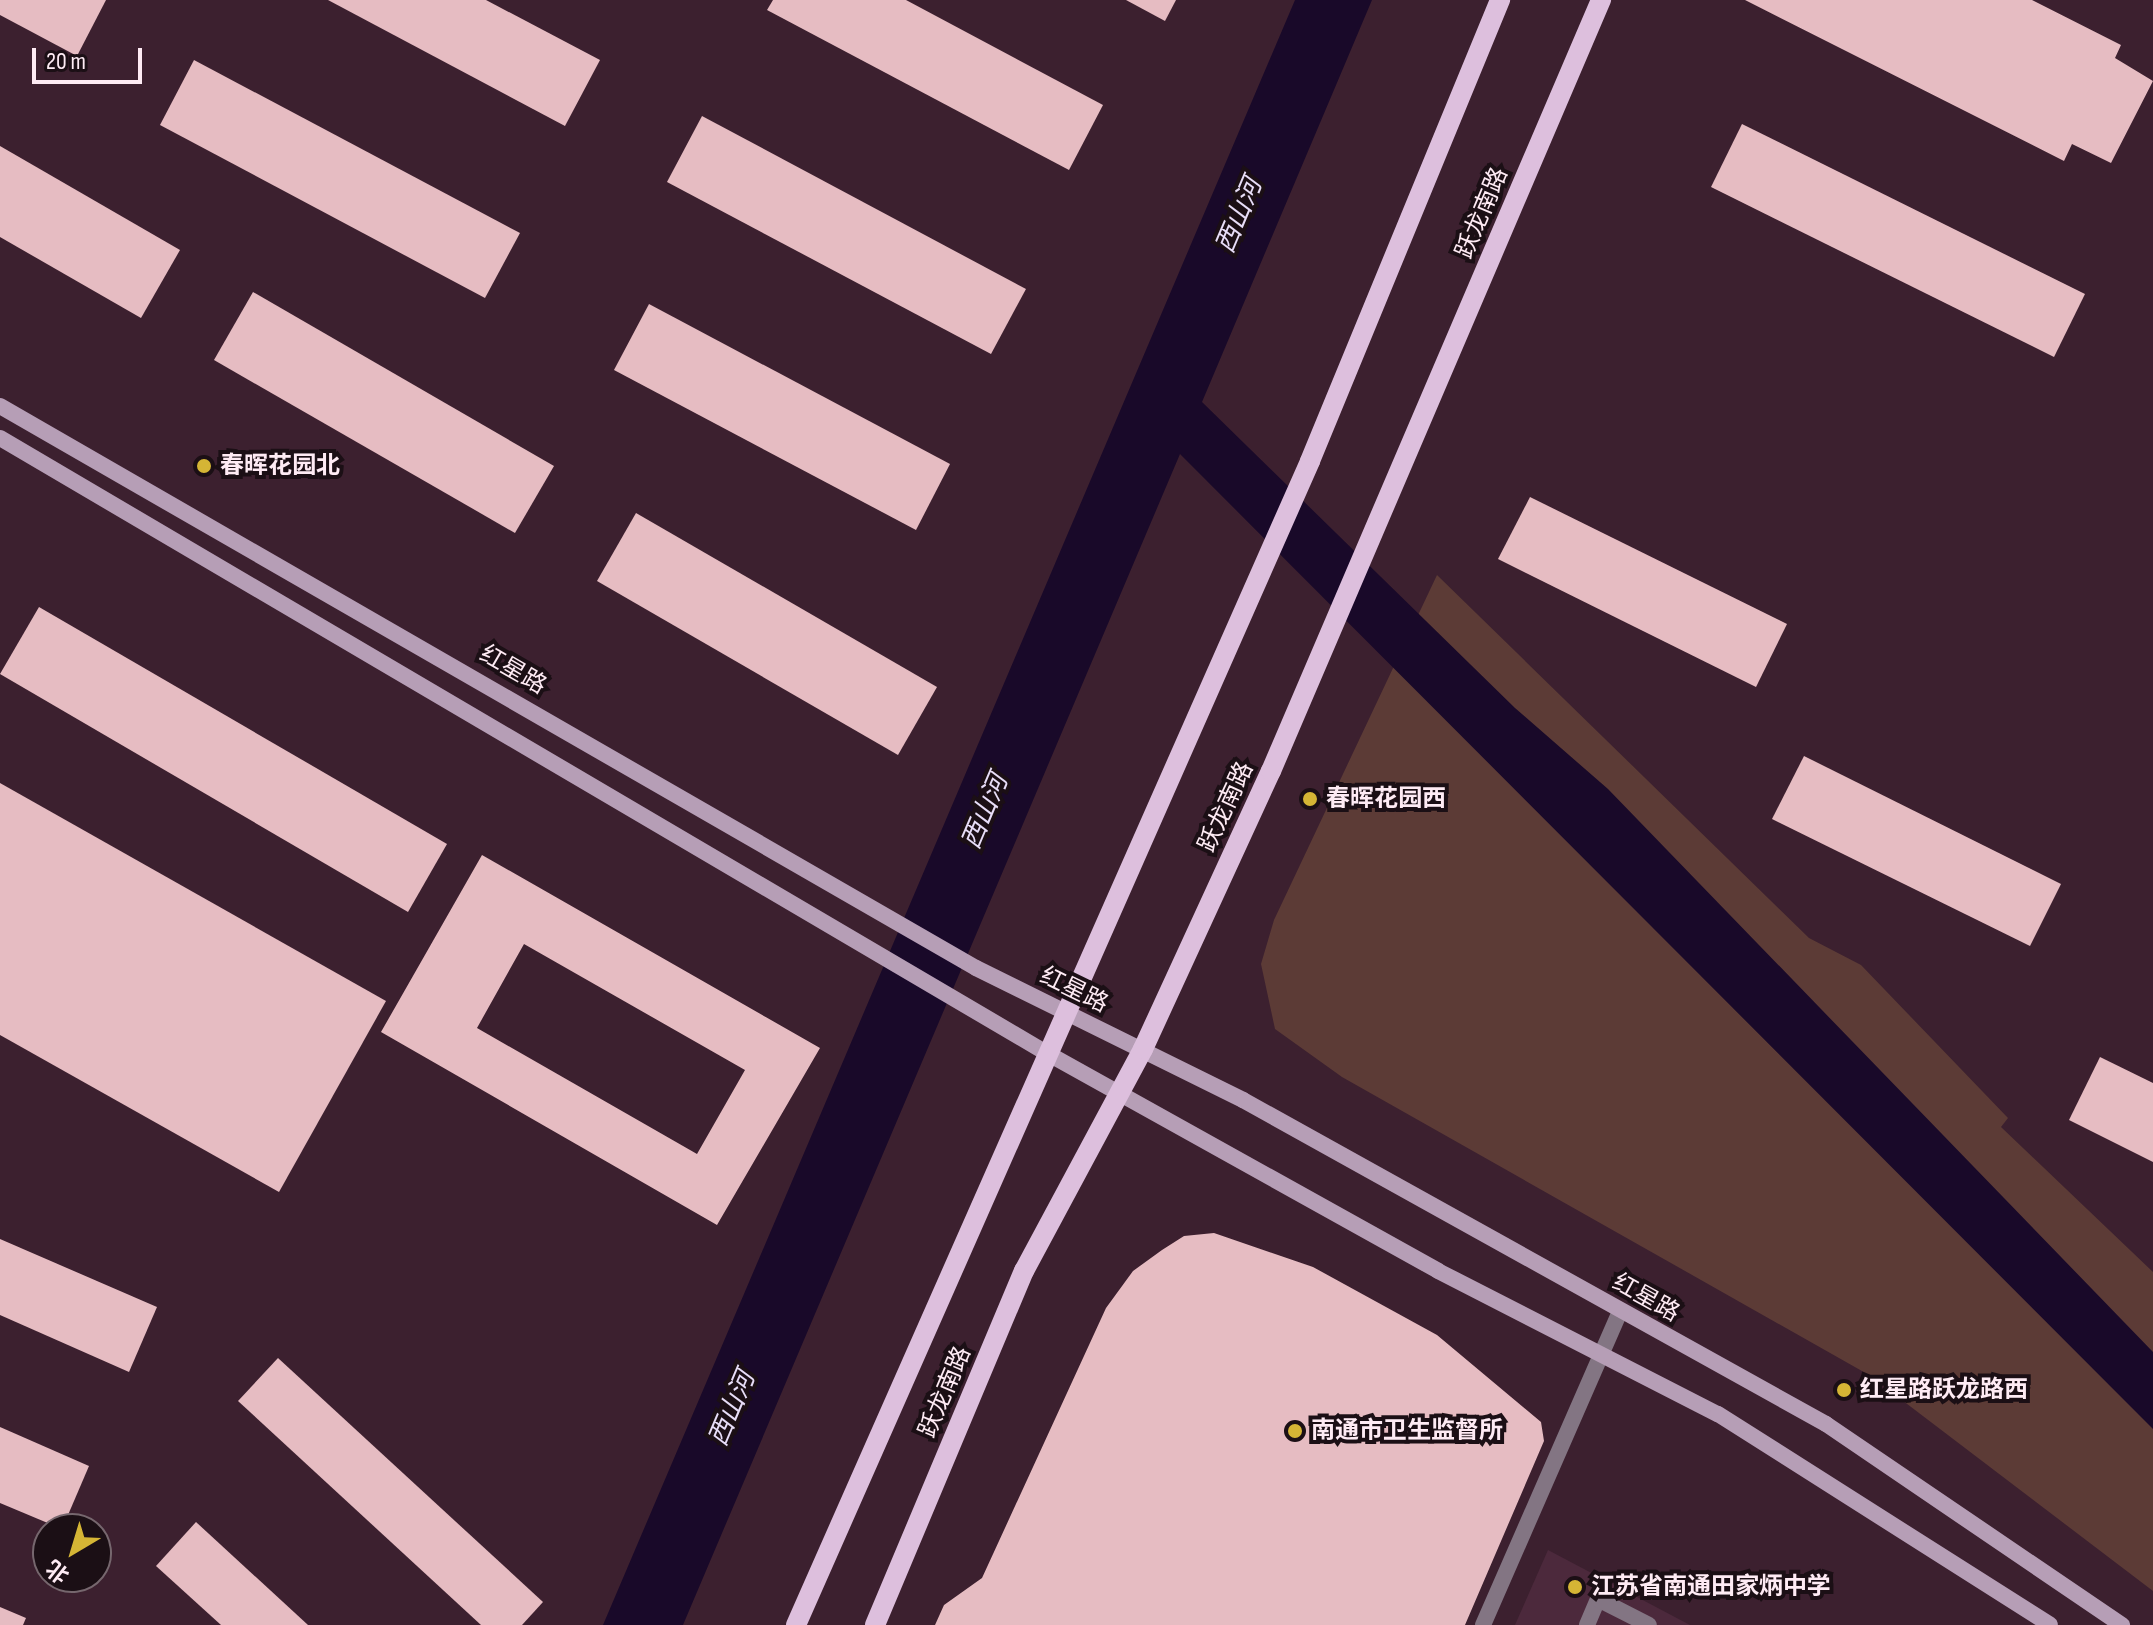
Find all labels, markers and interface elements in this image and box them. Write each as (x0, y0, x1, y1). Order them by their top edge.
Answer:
scale bar (36, 32, 146, 82)
text: 20 m (46, 47, 86, 76)
street label: 跃龙南路 (1450, 163, 1514, 263)
water label: 西山河 (1210, 174, 1270, 258)
place label: 春晖花园北 (220, 452, 340, 480)
marker: 春晖花园北 (195, 457, 213, 475)
street label: 红星路 (475, 640, 551, 700)
street label: 跃龙南路 (1193, 757, 1259, 857)
water label: 西山河 (956, 770, 1016, 854)
place label: 春晖花园西 (1326, 785, 1446, 813)
marker: 春晖花园西 (1301, 790, 1319, 808)
street label: 红星路 (1035, 961, 1113, 1019)
street label: 红星路 (1608, 1268, 1684, 1328)
street label: 跃龙南路 (913, 1342, 977, 1442)
water label: 西山河 (703, 1367, 763, 1451)
place label: 红星路跃龙路西 (1860, 1376, 2028, 1404)
marker: 红星路跃龙路西 (1835, 1381, 1853, 1399)
place label: 南通市卫生监督所 (1311, 1417, 1503, 1445)
marker: 南通市卫生监督所 (1286, 1422, 1304, 1440)
north arrow (32, 1513, 112, 1593)
text: 北 (41, 1553, 75, 1588)
place label: 江苏省南通田家炳中学 (1591, 1573, 1831, 1601)
marker: 江苏省南通田家炳中学 (1566, 1578, 1584, 1596)

